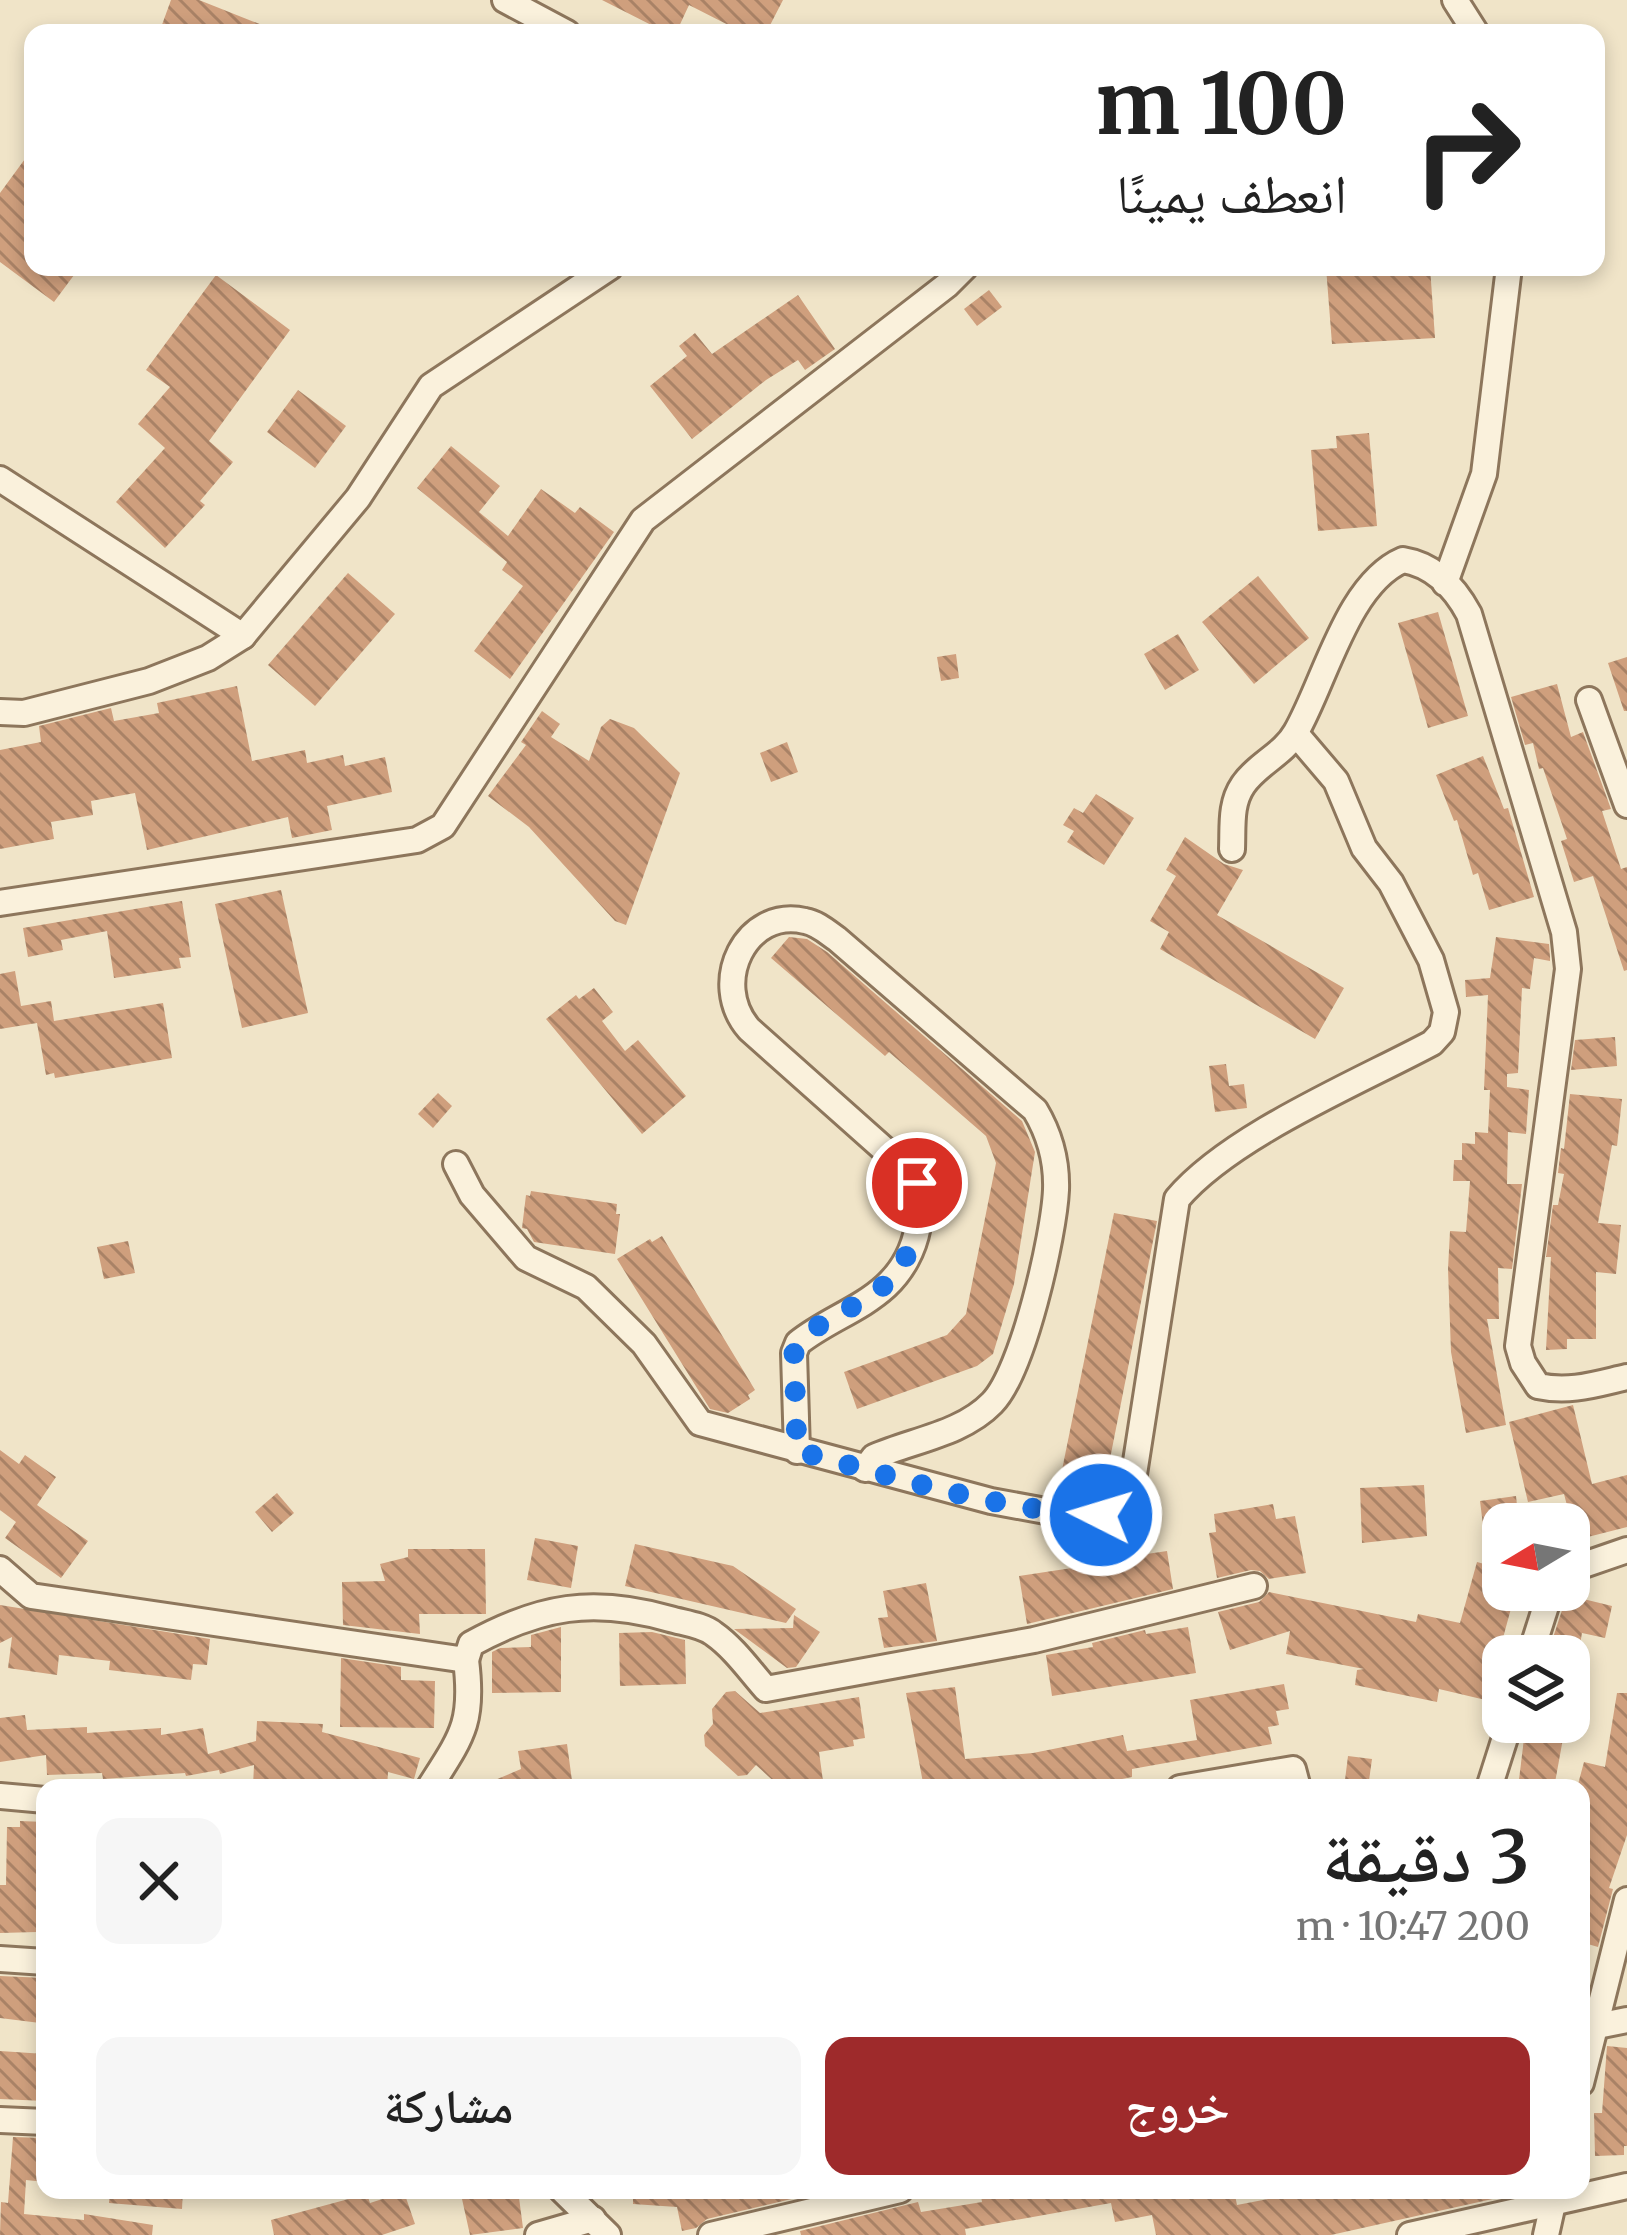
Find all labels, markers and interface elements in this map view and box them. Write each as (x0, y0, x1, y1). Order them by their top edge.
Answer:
text: 100 m (1095, 51, 1347, 157)
icon: right (1389, 72, 1545, 228)
text: انعطف يمينًا (1116, 160, 1347, 228)
pin (866, 1132, 968, 1234)
icon: arrive (884, 1150, 950, 1216)
position arrow (1038, 1452, 1164, 1578)
north arrow (1482, 1503, 1590, 1611)
map controls (1482, 1503, 1590, 1743)
button: layers (1482, 1635, 1590, 1743)
text: 3 دقيقة (1322, 1811, 1530, 1902)
button: close (96, 1818, 222, 1944)
text: 200 m · 10:47 (1296, 1902, 1530, 1951)
button: مشاركة (96, 2037, 801, 2175)
button: خروج (825, 2037, 1530, 2175)

